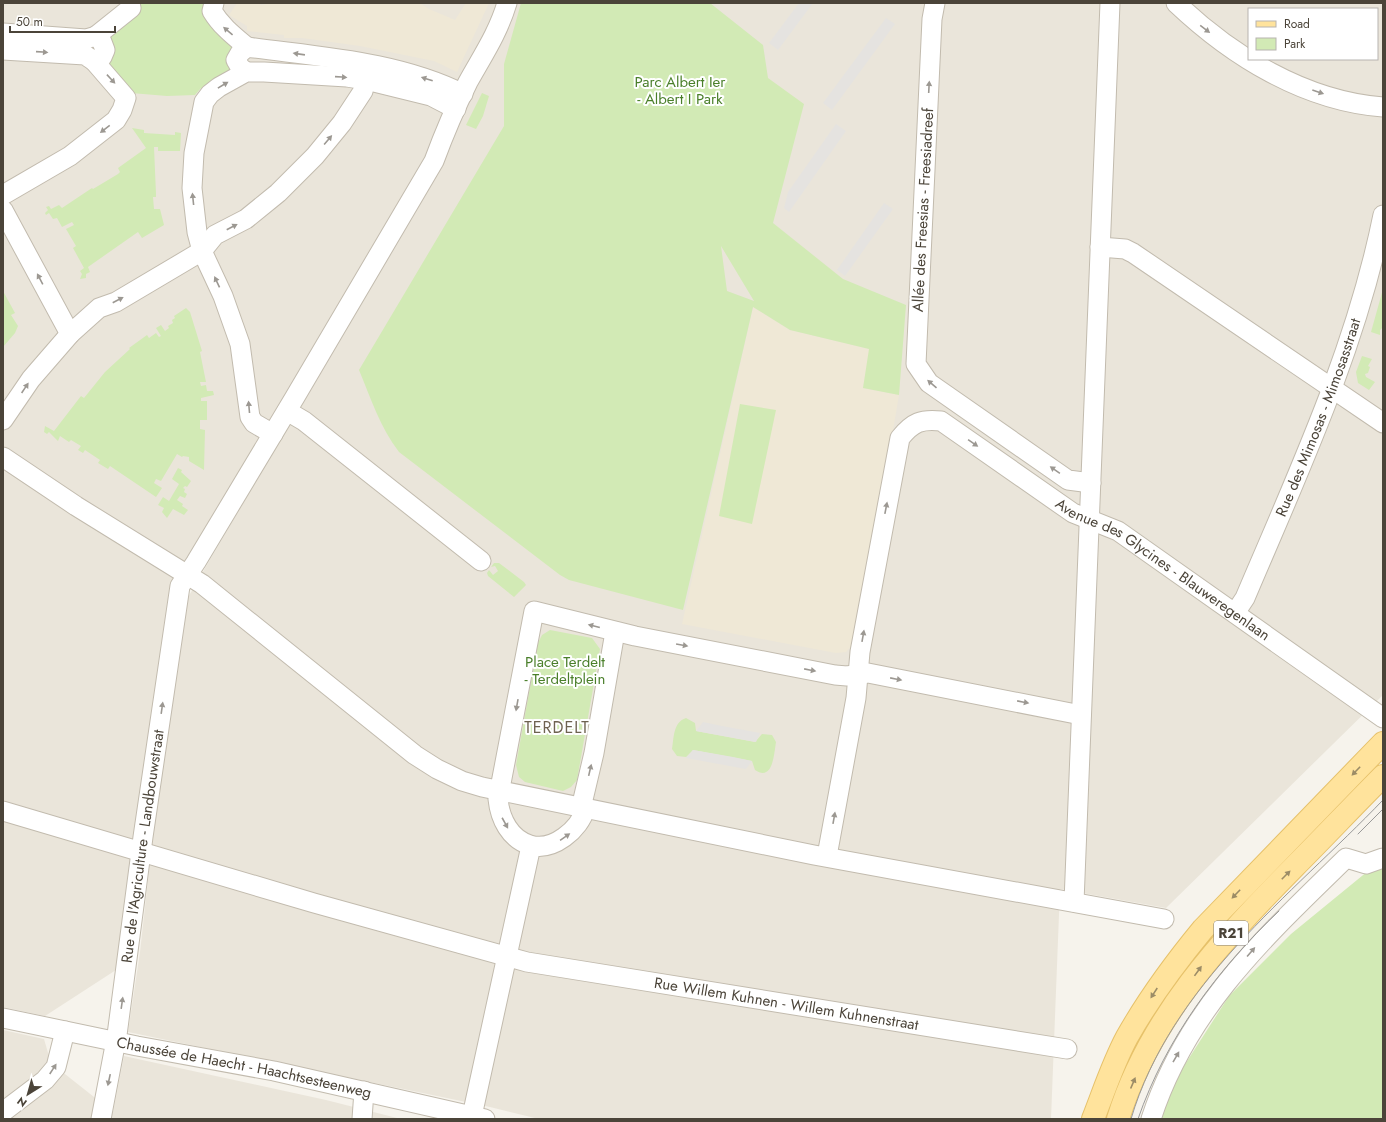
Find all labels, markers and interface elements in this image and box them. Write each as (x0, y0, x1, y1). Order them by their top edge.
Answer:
scale bar (10, 8, 115, 34)
legend (1248, 8, 1378, 60)
text: 50 m (16, 13, 43, 31)
text: Road (1284, 15, 1310, 33)
one-way arrow (1199, 25, 1210, 33)
one-way arrow (222, 26, 233, 35)
text: Park (1284, 35, 1306, 53)
one-way arrow (36, 49, 48, 56)
one-way arrow (293, 51, 306, 57)
park label: Parc Albert Ier - Albert I Park (635, 71, 726, 110)
one-way arrow (335, 73, 347, 80)
one-way arrow (106, 74, 116, 84)
one-way arrow (420, 76, 432, 82)
one-way arrow (217, 81, 229, 88)
one-way arrow (925, 81, 932, 93)
one-way arrow (1312, 89, 1324, 95)
street label: Allée des Freesias - Freesiadreef (907, 107, 939, 313)
one-way arrow (100, 124, 111, 133)
one-way arrow (323, 135, 332, 145)
one-way arrow (190, 193, 197, 205)
one-way arrow (226, 223, 238, 230)
one-way arrow (37, 274, 44, 285)
one-way arrow (214, 276, 220, 288)
one-way arrow (112, 297, 124, 303)
street label: Rue des Mimosas - Mimosasstraat (1270, 315, 1367, 520)
one-way arrow (927, 380, 937, 389)
one-way arrow (21, 382, 28, 394)
one-way arrow (245, 401, 252, 413)
one-way arrow (968, 439, 978, 447)
one-way arrow (1050, 466, 1060, 474)
street label: Avenue des Glycines - Blauweregenlaan (1051, 493, 1275, 646)
one-way arrow (883, 502, 889, 514)
one-way arrow (587, 623, 600, 629)
one-way arrow (860, 630, 866, 642)
one-way arrow (676, 642, 688, 648)
park label: Place Terdelt - Terdeltplein (525, 651, 605, 690)
one-way arrow (804, 667, 816, 673)
one-way arrow (889, 676, 902, 682)
one-way arrow (513, 699, 519, 711)
one-way arrow (1017, 700, 1029, 706)
one-way arrow (159, 702, 165, 714)
district label: TERDELT (524, 716, 590, 739)
street label: Rue de l'Agriculture - Landbouwstraat (116, 728, 170, 964)
one-way arrow (587, 764, 593, 776)
one-way arrow (1351, 766, 1361, 776)
one-way arrow (831, 812, 837, 824)
one-way arrow (502, 817, 509, 829)
one-way arrow (559, 833, 570, 841)
one-way arrow (1281, 870, 1291, 880)
one-way arrow (1231, 889, 1240, 899)
road number: R21 (1214, 921, 1248, 945)
one-way arrow (1247, 946, 1256, 957)
one-way arrow (1194, 966, 1202, 976)
street label: Rue Willem Kuhnen - Willem Kuhnenstraat (653, 972, 920, 1036)
one-way arrow (1150, 987, 1157, 999)
one-way arrow (119, 997, 125, 1009)
street label: Chaussée de Haecht - Haachtsesteenweg (115, 1031, 374, 1104)
one-way arrow (1173, 1051, 1180, 1063)
one-way arrow (49, 1064, 57, 1074)
north arrow (8, 1074, 48, 1114)
one-way arrow (106, 1074, 112, 1086)
one-way arrow (1130, 1076, 1136, 1088)
text: N (14, 1093, 30, 1111)

